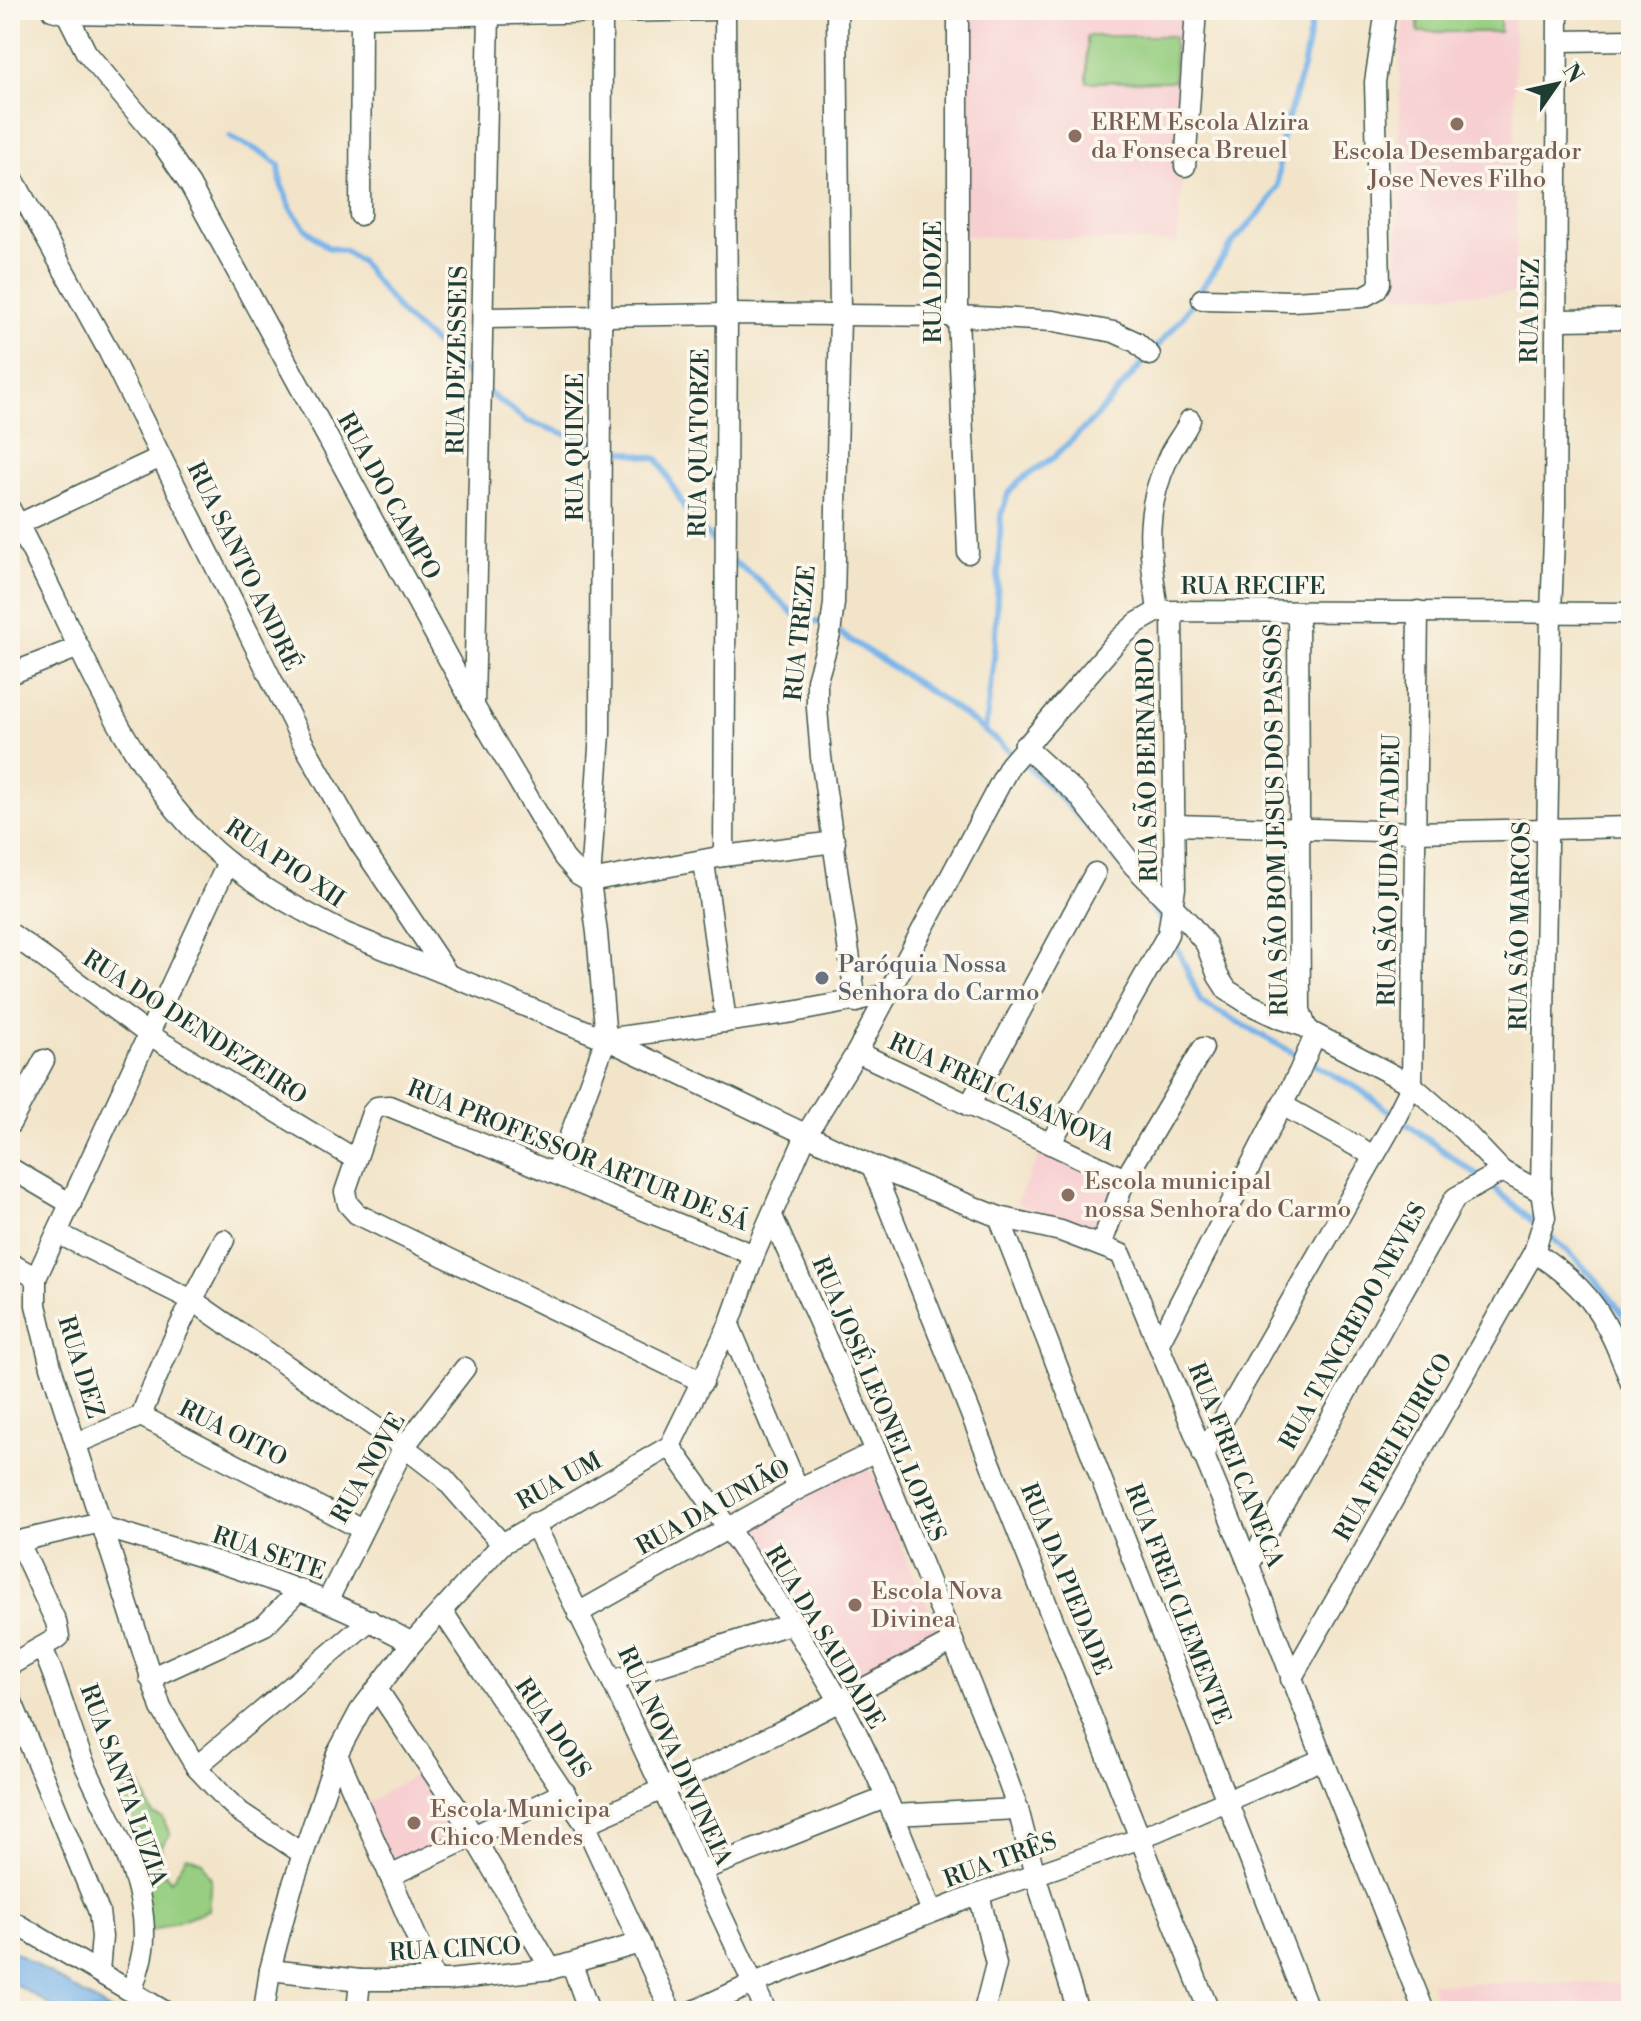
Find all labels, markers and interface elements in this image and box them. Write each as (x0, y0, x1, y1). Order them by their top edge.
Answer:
north arrow (1517, 44, 1597, 124)
text: N (1556, 59, 1589, 89)
place label: EREM Escola Alzira da Fonseca Breuel (1091, 108, 1310, 166)
marker: Escola Desembargador Jose Neves Filho (1448, 115, 1466, 133)
marker: EREM Escola Alzira da Fonseca Breuel (1066, 127, 1084, 145)
place label: Escola Desembargador Jose Neves Filho (1332, 137, 1582, 195)
street label: RUA DOZE (919, 220, 949, 344)
street label: RUA DEZ (1515, 258, 1547, 364)
street label: RUA DEZESSEIS (441, 265, 475, 455)
street label: RUA QUATORZE (683, 348, 717, 538)
street label: RUA QUINZE (561, 373, 591, 521)
street label: RUA DO CAMPO (330, 408, 446, 585)
street label: RUA SANTO ANDRÉ (179, 457, 308, 676)
street label: RUA TREZE (779, 564, 823, 703)
street label: RUA RECIFE (1180, 572, 1326, 602)
street label: RUA SÃO BOM JESUS DOS PASSOS (1258, 623, 1295, 1017)
street label: RUA SÃO BERNARDO (1130, 637, 1165, 883)
street label: RUA SÃO JUDAS TADEU (1372, 733, 1407, 1007)
street label: RUA PIO XII (219, 813, 350, 915)
street label: RUA SÃO MARCOS (1503, 821, 1538, 1031)
street label: RUA DO DENDEZEIRO (77, 944, 312, 1112)
place label: Paróquia Nossa Senhora do Carmo (838, 950, 1039, 1008)
marker: Paróquia Nossa Senhora do Carmo (813, 969, 831, 987)
street label: RUA FREI CASANOVA (884, 1027, 1120, 1159)
street label: RUA PROFESSOR ARTUR DE SÁ (402, 1073, 754, 1239)
place label: Escola municipal nossa Senhora do Carmo (1084, 1167, 1351, 1225)
marker: Escola municipal nossa Senhora do Carmo (1059, 1186, 1077, 1204)
street label: RUA TANCREDO NEVES (1273, 1198, 1434, 1455)
street label: RUA JOSÉ LEONEL LOPES (804, 1252, 953, 1546)
street label: RUA DEZ (50, 1313, 110, 1422)
street label: RUA FREI EURICO (1328, 1348, 1460, 1547)
street label: RUA FREI CANECA (1180, 1358, 1290, 1573)
street label: RUA OITO (173, 1394, 292, 1474)
street label: RUA NOVE (325, 1408, 413, 1529)
street label: RUA UM (511, 1446, 607, 1518)
street label: RUA DA UNIÃO (631, 1452, 796, 1563)
street label: RUA DA PIEDADE (1013, 1479, 1117, 1680)
street label: RUA FREI CLEMENTE (1117, 1480, 1237, 1729)
street label: RUA SETE (208, 1521, 329, 1587)
street label: RUA DA SAUDADE (758, 1540, 891, 1735)
place label: Escola Nova Divinea (871, 1577, 1003, 1635)
marker: Escola Nova Divinea (846, 1596, 864, 1614)
street label: RUA NOVA DIVINEIA (610, 1642, 738, 1871)
street label: RUA DOIS (508, 1673, 597, 1784)
street label: RUA SANTA LUZIA (73, 1680, 174, 1891)
place label: Escola Municipa Chico Mendes (430, 1795, 611, 1853)
marker: Escola Municipa Chico Mendes (405, 1814, 423, 1832)
street label: RUA TRÊS (939, 1826, 1061, 1895)
street label: RUA CINCO (388, 1932, 522, 1968)

